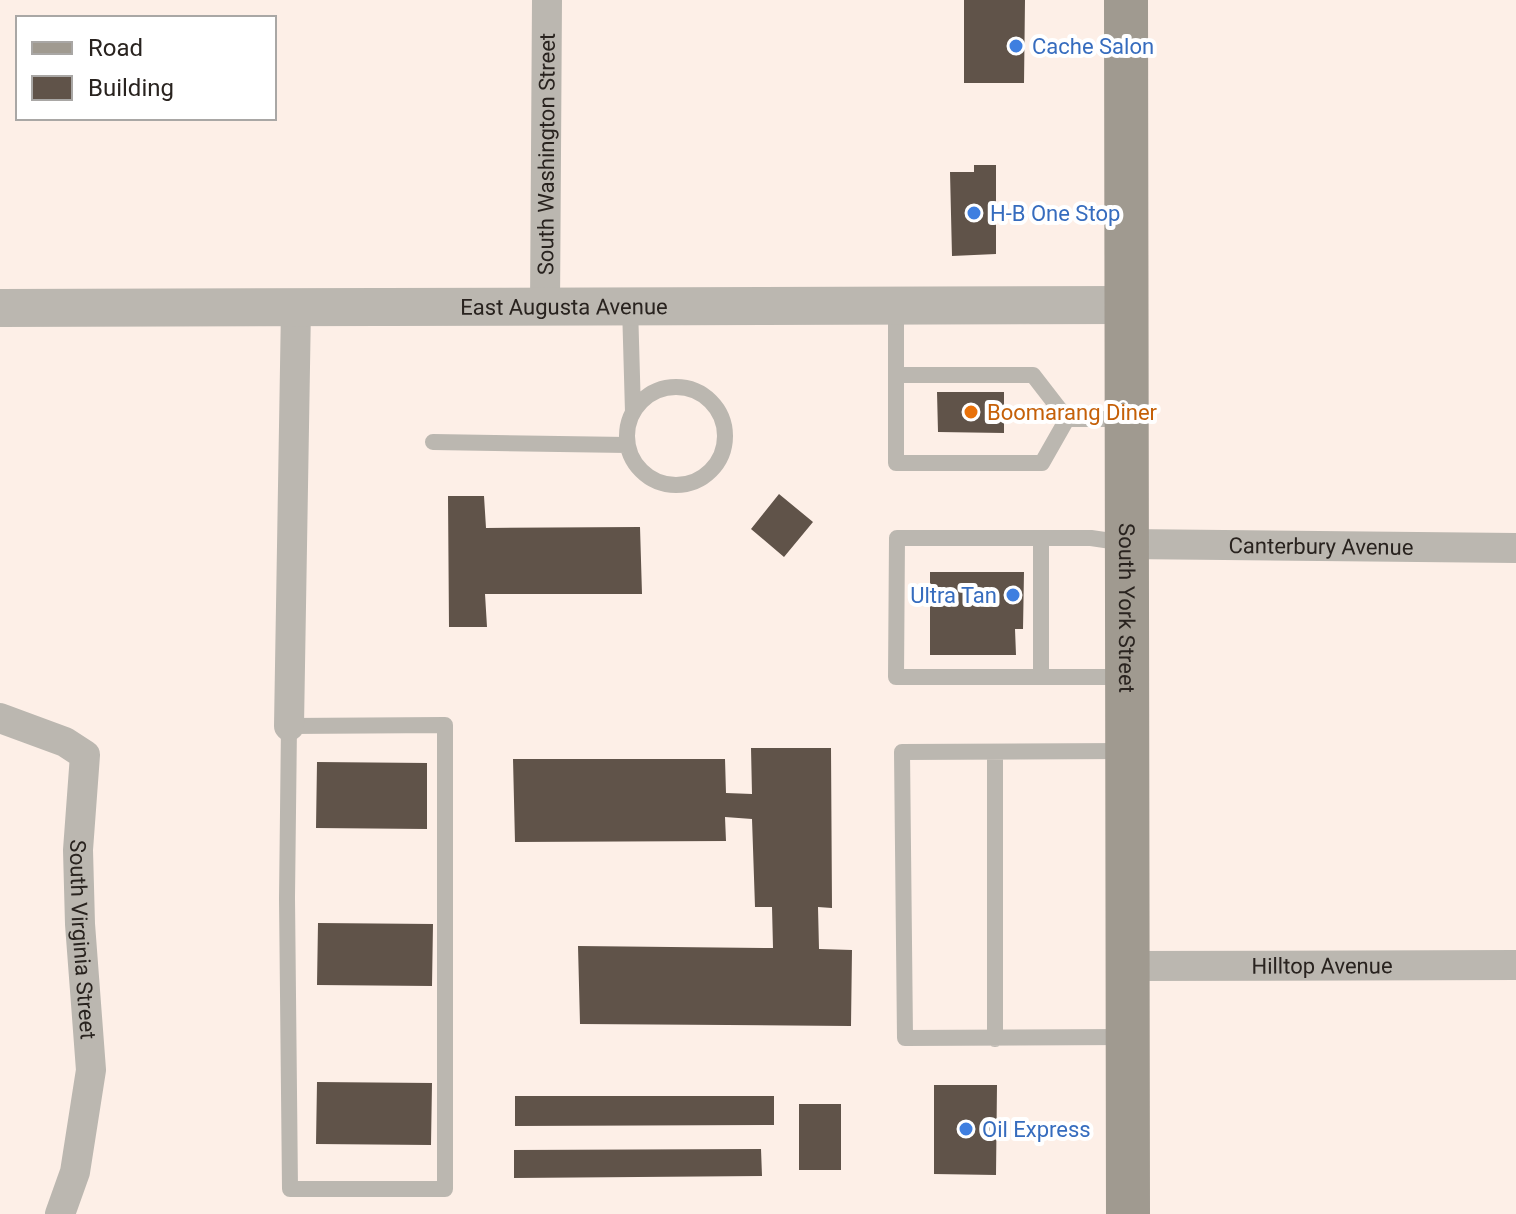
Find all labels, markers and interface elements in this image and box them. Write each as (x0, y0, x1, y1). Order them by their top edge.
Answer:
legend (16, 16, 276, 120)
street label: South Washington Street (533, 33, 559, 275)
text: Road (88, 34, 143, 62)
place label: Cache Salon (1032, 34, 1154, 59)
marker: Cache Salon (1007, 37, 1025, 55)
text: Building (88, 74, 174, 102)
place label: H-B One Stop (990, 201, 1120, 226)
marker: H-B One Stop (965, 204, 983, 222)
street label: East Augusta Avenue (460, 294, 668, 319)
place label: Boomarang Diner (987, 400, 1158, 425)
marker: Boomarang Diner (962, 403, 980, 421)
street label: South York Street (1114, 523, 1140, 693)
street label: Canterbury Avenue (1228, 533, 1414, 559)
place label: Ultra Tan (910, 583, 997, 608)
marker: Ultra Tan (1004, 586, 1022, 604)
street label: South Virginia Street (65, 839, 101, 1040)
street label: Hilltop Avenue (1251, 953, 1393, 978)
place label: Oil Express (982, 1117, 1091, 1142)
marker: Oil Express (957, 1120, 975, 1138)

